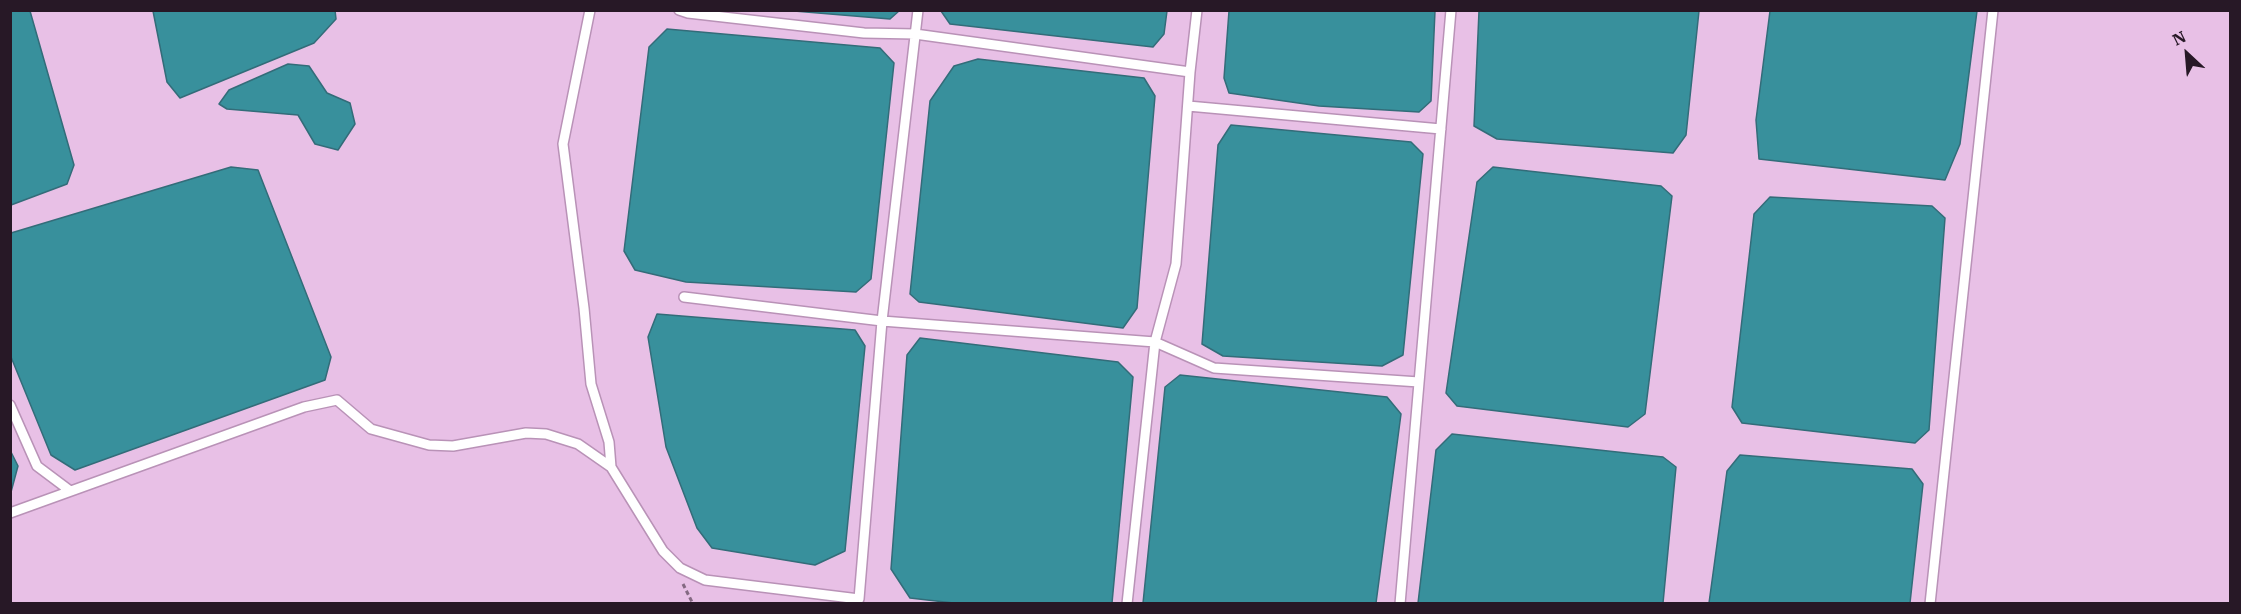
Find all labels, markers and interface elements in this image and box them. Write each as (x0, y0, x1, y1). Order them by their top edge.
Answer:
north arrow (2157, 24, 2217, 84)
text: N (2169, 26, 2189, 50)

